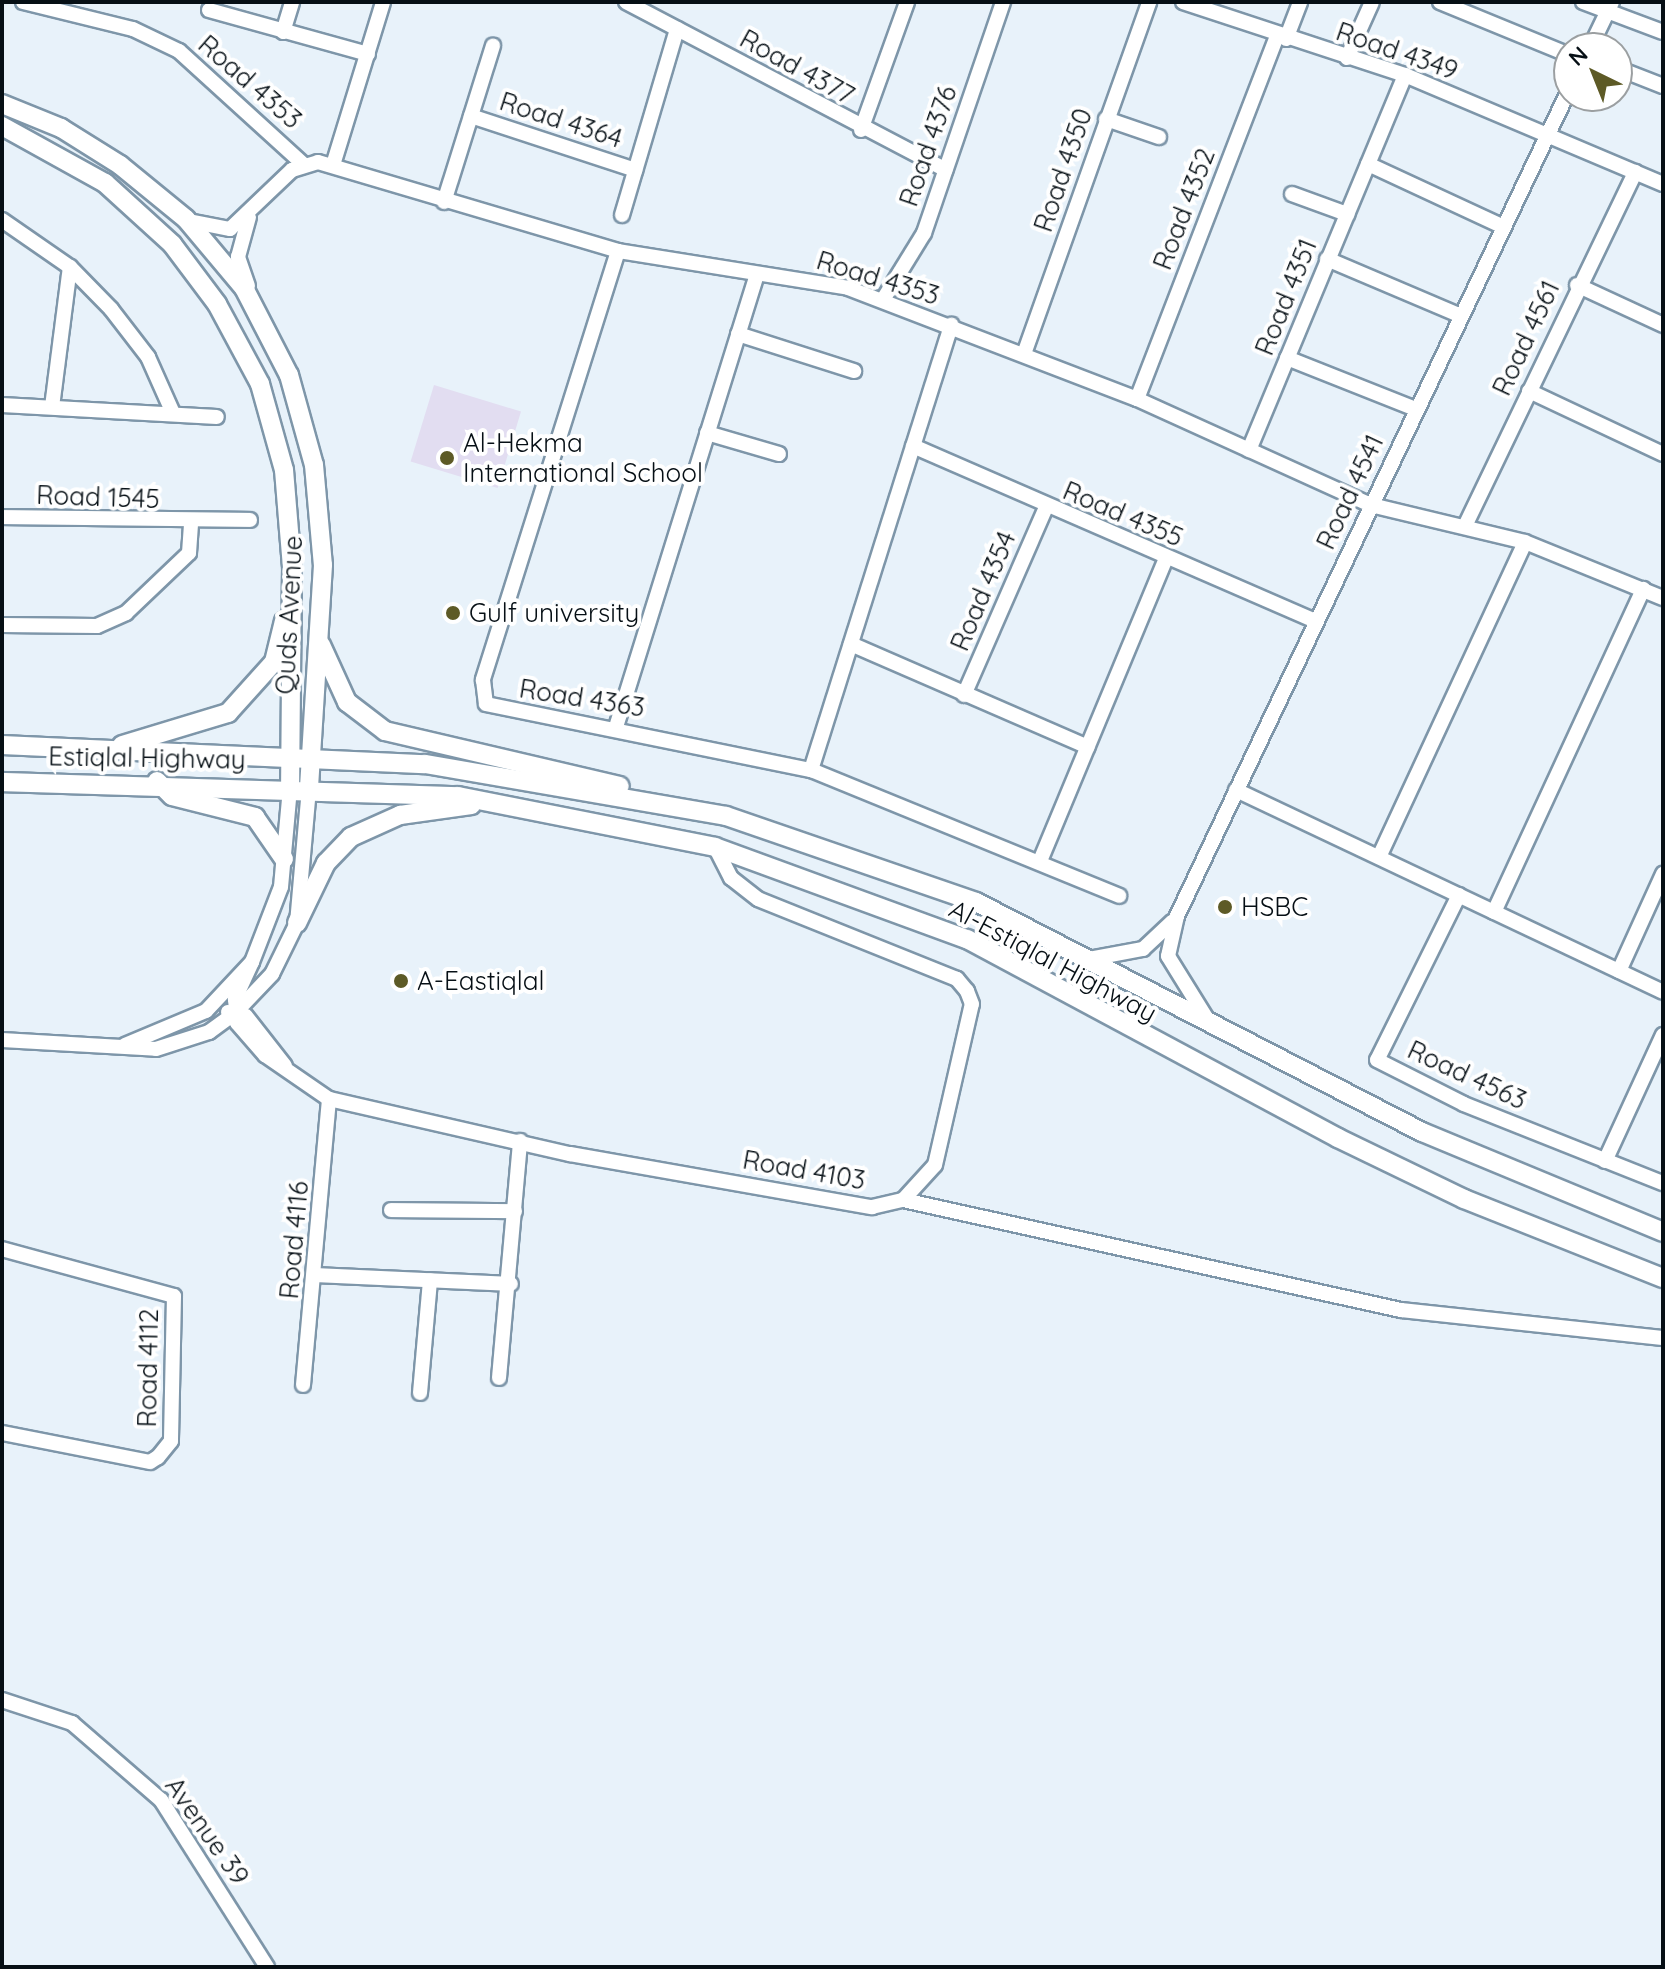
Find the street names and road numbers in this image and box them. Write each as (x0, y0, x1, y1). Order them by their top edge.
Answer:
street label: Road 4349 (1332, 16, 1462, 86)
street label: Road 4377 (735, 23, 859, 111)
street label: Road 4353 (192, 29, 308, 135)
street label: Road 4376 (893, 82, 963, 210)
street label: Road 4364 (496, 86, 626, 154)
street label: Road 4350 (1027, 104, 1099, 236)
street label: Road 4352 (1147, 144, 1221, 274)
street label: Road 4351 (1249, 234, 1323, 360)
street label: Road 4353 (813, 245, 943, 311)
street label: Road 4561 (1486, 276, 1566, 400)
street label: Road 4541 (1310, 430, 1390, 554)
street label: Road 4355 (1058, 475, 1188, 553)
street label: Road 1545 (36, 479, 160, 515)
street label: Road 4354 (944, 527, 1022, 655)
street label: Quds Avenue (269, 535, 309, 695)
street label: Road 4363 (517, 673, 647, 723)
street label: Estiqlal Highway (48, 741, 246, 775)
street label: Al-Estiqlal Highway (944, 893, 1162, 1029)
street label: Road 4563 (1403, 1034, 1531, 1116)
street label: Road 4103 (740, 1144, 868, 1196)
street label: Road 4116 (273, 1180, 315, 1300)
street label: Road 4112 (131, 1308, 165, 1428)
street label: Avenue 39 (159, 1771, 255, 1891)

